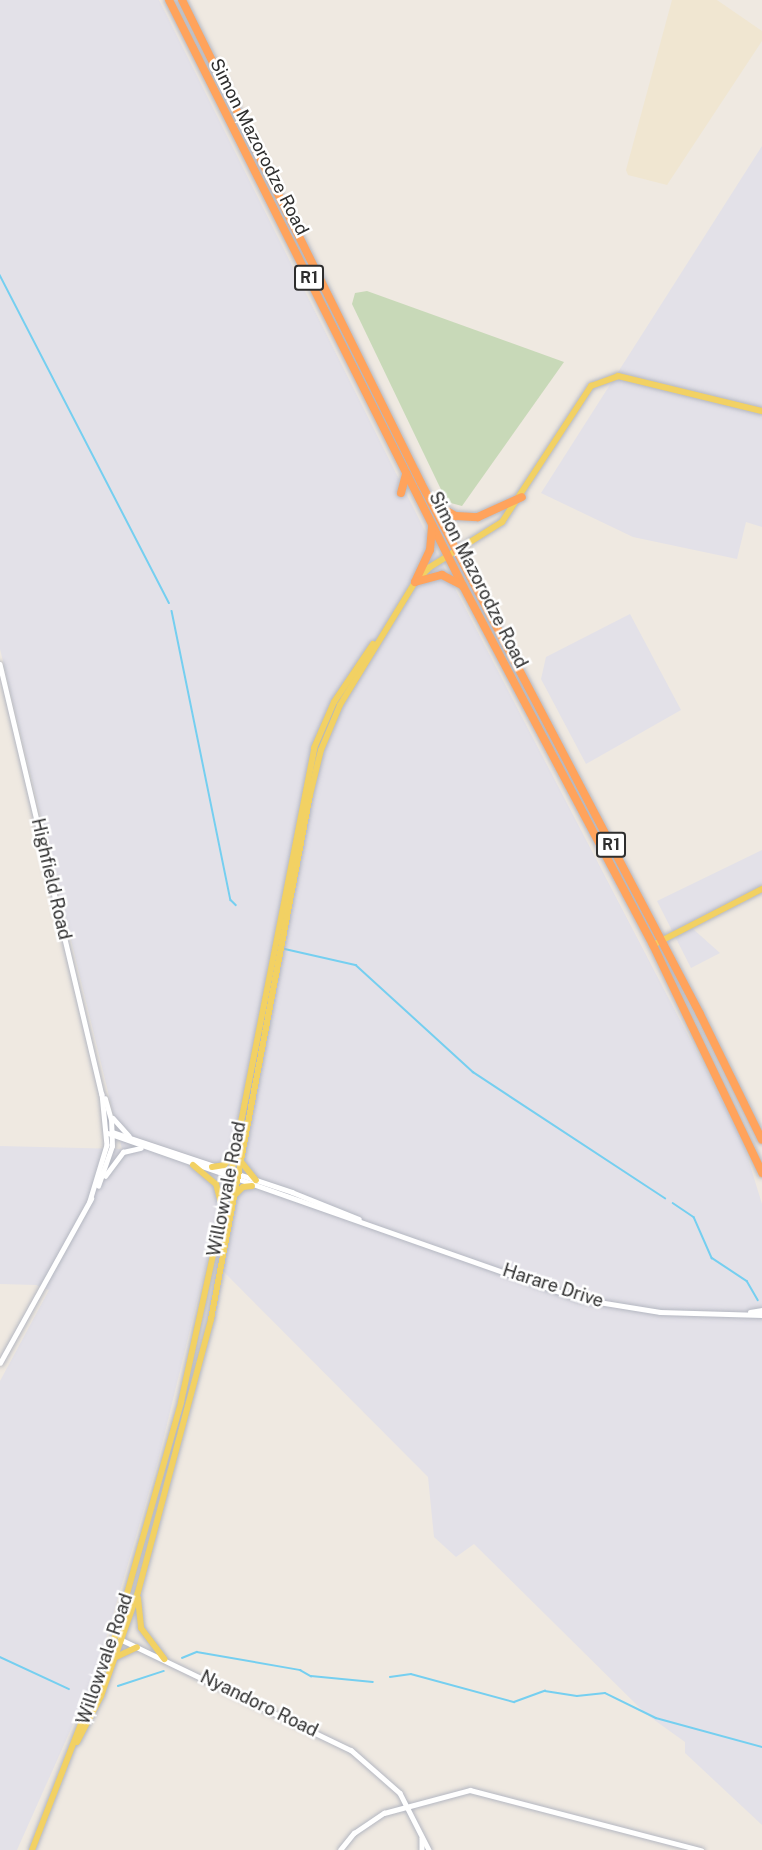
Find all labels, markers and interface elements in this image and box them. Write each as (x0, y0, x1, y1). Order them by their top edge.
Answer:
street label: Simon Mazorodze Road (205, 55, 313, 239)
road number: R1 (294, 265, 324, 291)
street label: Simon Mazorodze Road (424, 488, 532, 672)
street label: Highfield Road (27, 816, 75, 942)
road number: R1 (596, 832, 626, 858)
street label: Willowvale Road (203, 1120, 251, 1258)
street label: Harare Drive (500, 1260, 606, 1312)
street label: Willowvale Road (72, 1591, 138, 1727)
street label: Nyandoro Road (197, 1666, 321, 1742)

